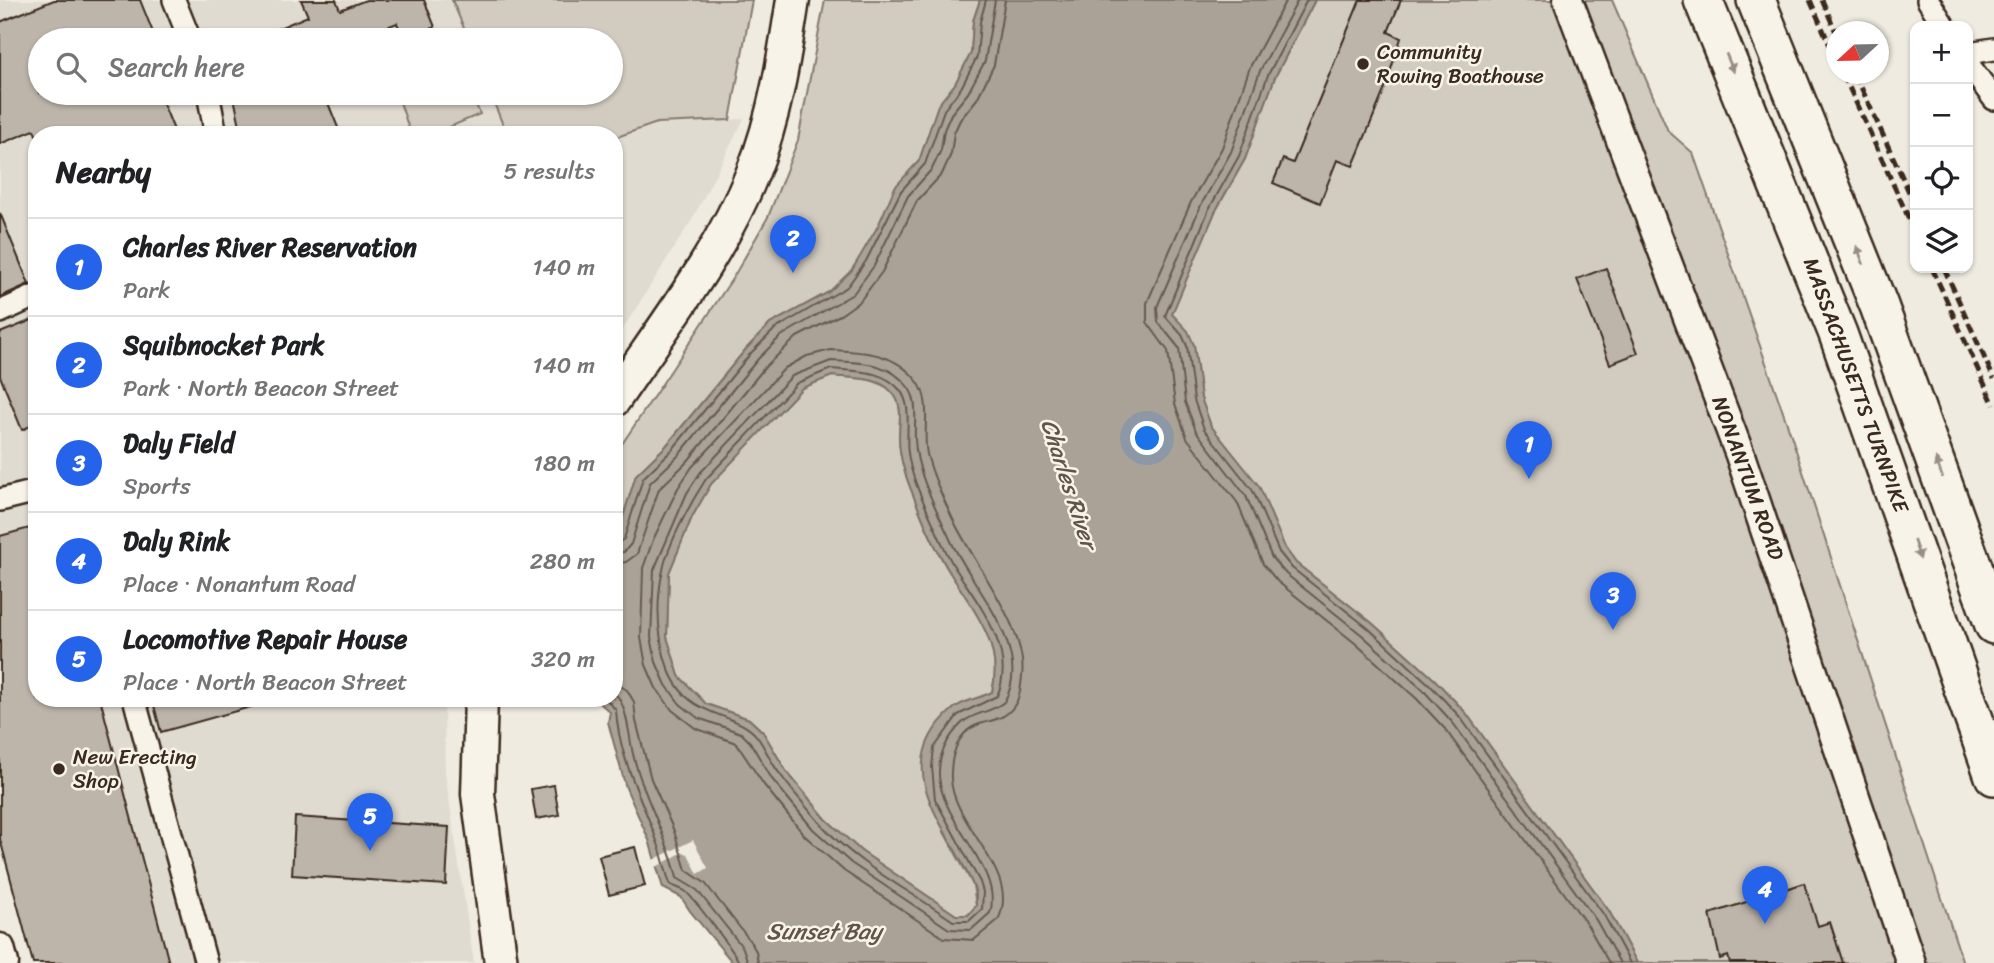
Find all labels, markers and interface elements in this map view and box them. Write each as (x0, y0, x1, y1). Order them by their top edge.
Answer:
north arrow (1826, 21, 1889, 84)
map controls (1910, 21, 1973, 273)
button: + (1910, 21, 1973, 84)
search box (28, 28, 623, 105)
place label: Community Rowing Boathouse (1377, 33, 1544, 95)
text: Search here (108, 44, 245, 90)
icon: search (52, 48, 90, 86)
one-way arrow (1725, 52, 1736, 73)
marker: Community Rowing Boathouse (1355, 56, 1371, 72)
button: − (1910, 84, 1973, 147)
text: Nearby (56, 145, 151, 199)
button: locate (1910, 147, 1973, 210)
text: 5 results (504, 151, 595, 192)
button: layers (1910, 210, 1973, 273)
pin: 2 (770, 215, 816, 273)
text: Charles River Reservation (123, 224, 417, 270)
one-way arrow (1854, 244, 1865, 265)
text: 1 (74, 247, 84, 288)
text: 140 m (533, 247, 595, 288)
street label: MASSACHUSETTS TURNPIKE (1792, 252, 1920, 519)
text: Park (123, 270, 170, 311)
text: Squibnocket Park (123, 322, 325, 368)
text: 2 (72, 345, 86, 386)
text: 140 m (533, 345, 595, 386)
text: Park · North Beacon Street (123, 368, 399, 409)
street label: NONANTUM ROAD (1701, 391, 1795, 566)
water label: Charles River (1029, 414, 1110, 558)
text: Daly Field (123, 420, 234, 466)
your location (1130, 421, 1164, 455)
pin: 1 (1506, 421, 1552, 479)
text: 3 (73, 443, 85, 484)
text: 180 m (533, 443, 595, 484)
one-way arrow (1933, 457, 1944, 478)
text: Sports (123, 466, 191, 507)
text: Daly Rink (123, 518, 230, 564)
one-way arrow (1912, 539, 1923, 560)
text: 4 (72, 541, 86, 582)
text: 280 m (530, 541, 595, 582)
text: Place · Nonantum Road (123, 564, 355, 605)
pin: 3 (1590, 572, 1636, 630)
text: Locomotive Repair House (123, 616, 407, 662)
text: 5 (72, 639, 86, 680)
text: 320 m (531, 639, 595, 680)
text: Place · North Beacon Street (123, 662, 407, 703)
place label: New Erecting Shop (73, 738, 197, 800)
marker: New Erecting Shop (51, 761, 67, 777)
pin: 5 (347, 793, 393, 851)
pin: 4 (1742, 866, 1788, 924)
water label: Sunset Bay (767, 911, 884, 952)

